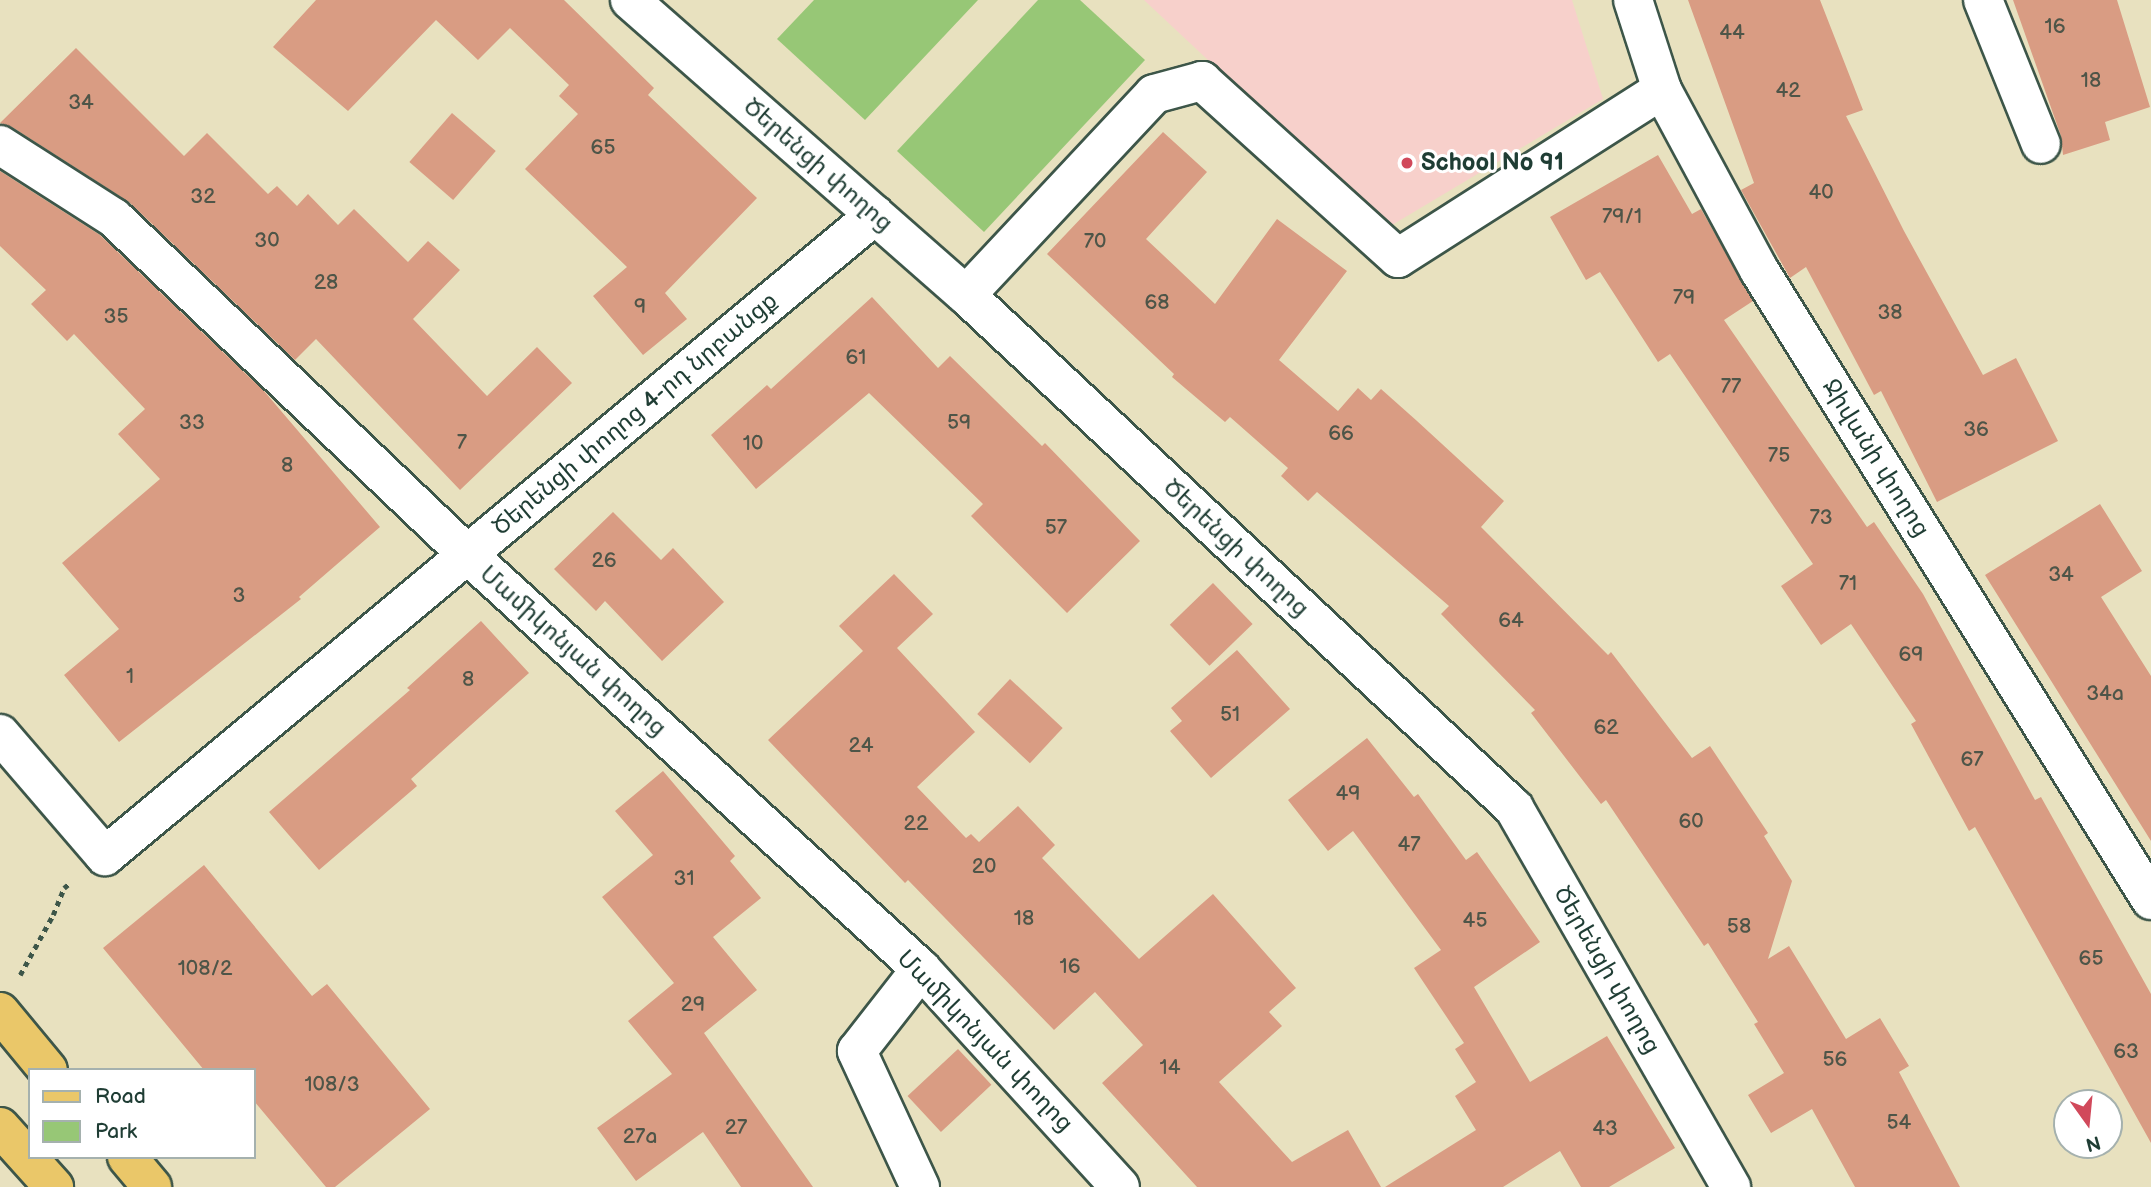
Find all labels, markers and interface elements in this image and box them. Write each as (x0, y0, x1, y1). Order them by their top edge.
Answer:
house number: 16 (2045, 14, 2065, 40)
house number: 44 (1719, 20, 1745, 46)
house number: 18 (2081, 68, 2101, 94)
house number: 42 (1775, 78, 1801, 104)
house number: 34 (68, 90, 94, 116)
street label: Ծերենցի փողոց (737, 92, 899, 238)
house number: 65 (591, 135, 615, 161)
place label: School No 91 (1421, 149, 1564, 177)
marker: School No 91 (1399, 155, 1415, 171)
house number: 40 (1808, 180, 1834, 206)
house number: 32 (190, 184, 216, 210)
house number: 79/1 (1602, 204, 1642, 230)
house number: 30 (254, 228, 280, 254)
house number: 70 (1084, 229, 1106, 255)
house number: 28 (314, 270, 338, 296)
house number: 79 (1673, 285, 1695, 311)
street label: Ծերենցի փողոց 4-րդ նրբանցք (487, 286, 783, 542)
house number: 68 (1144, 290, 1170, 316)
house number: 9 (634, 294, 646, 320)
house number: 38 (1877, 300, 1903, 326)
house number: 35 (104, 304, 128, 330)
house number: 61 (846, 345, 866, 371)
house number: 77 (1721, 374, 1741, 400)
street label: Ջիվանի փողոց (1816, 374, 1936, 542)
house number: 33 (179, 410, 205, 436)
house number: 59 (947, 410, 971, 436)
house number: 36 (1963, 417, 1989, 443)
house number: 66 (1328, 421, 1354, 447)
house number: 7 (457, 430, 467, 456)
house number: 10 (743, 431, 763, 457)
house number: 75 (1768, 443, 1790, 469)
house number: 8 (281, 453, 293, 479)
street label: Ծերենցի փողոց (1157, 473, 1315, 623)
house number: 73 (1809, 505, 1833, 531)
house number: 57 (1045, 515, 1067, 541)
house number: 26 (591, 548, 617, 574)
street label: Մամիկոնյան փողոց (474, 560, 672, 742)
house number: 34 (2048, 562, 2074, 588)
house number: 71 (1839, 571, 1857, 597)
house number: 3 (233, 583, 245, 609)
house number: 64 (1498, 608, 1524, 634)
house number: 69 (1899, 642, 1923, 668)
house number: 1 (126, 664, 134, 690)
house number: 8 (462, 667, 474, 693)
house number: 34a (2086, 681, 2124, 707)
house number: 51 (1220, 702, 1240, 728)
house number: 62 (1593, 715, 1619, 741)
house number: 24 (849, 733, 873, 759)
house number: 67 (1960, 747, 1984, 773)
house number: 49 (1336, 781, 1360, 807)
house number: 60 (1678, 809, 1704, 835)
house number: 22 (904, 811, 928, 837)
house number: 47 (1397, 832, 1421, 858)
house number: 20 (972, 854, 996, 880)
house number: 31 (673, 866, 695, 892)
street label: Ծերենցի փողոց (1547, 881, 1667, 1059)
house number: 18 (1014, 906, 1034, 932)
house number: 45 (1463, 908, 1487, 934)
house number: 58 (1727, 914, 1751, 940)
street label: Մամիկոնյան փողոց (891, 944, 1079, 1138)
house number: 65 (2079, 946, 2103, 972)
house number: 16 (1060, 954, 1080, 980)
house number: 108/2 (178, 956, 232, 982)
house number: 29 (681, 992, 705, 1018)
house number: 63 (2113, 1039, 2139, 1065)
house number: 56 (1823, 1047, 1847, 1073)
house number: 14 (1160, 1055, 1180, 1081)
legend (28, 1068, 256, 1159)
house number: 108/3 (304, 1072, 360, 1098)
text: Road (95, 1084, 146, 1109)
north arrow (2053, 1089, 2123, 1159)
house number: 54 (1887, 1110, 1911, 1136)
house number: 27 (725, 1115, 747, 1141)
house number: 43 (1592, 1116, 1618, 1142)
text: Park (95, 1119, 137, 1144)
house number: 27a (623, 1124, 657, 1150)
text: N (2083, 1130, 2103, 1156)

